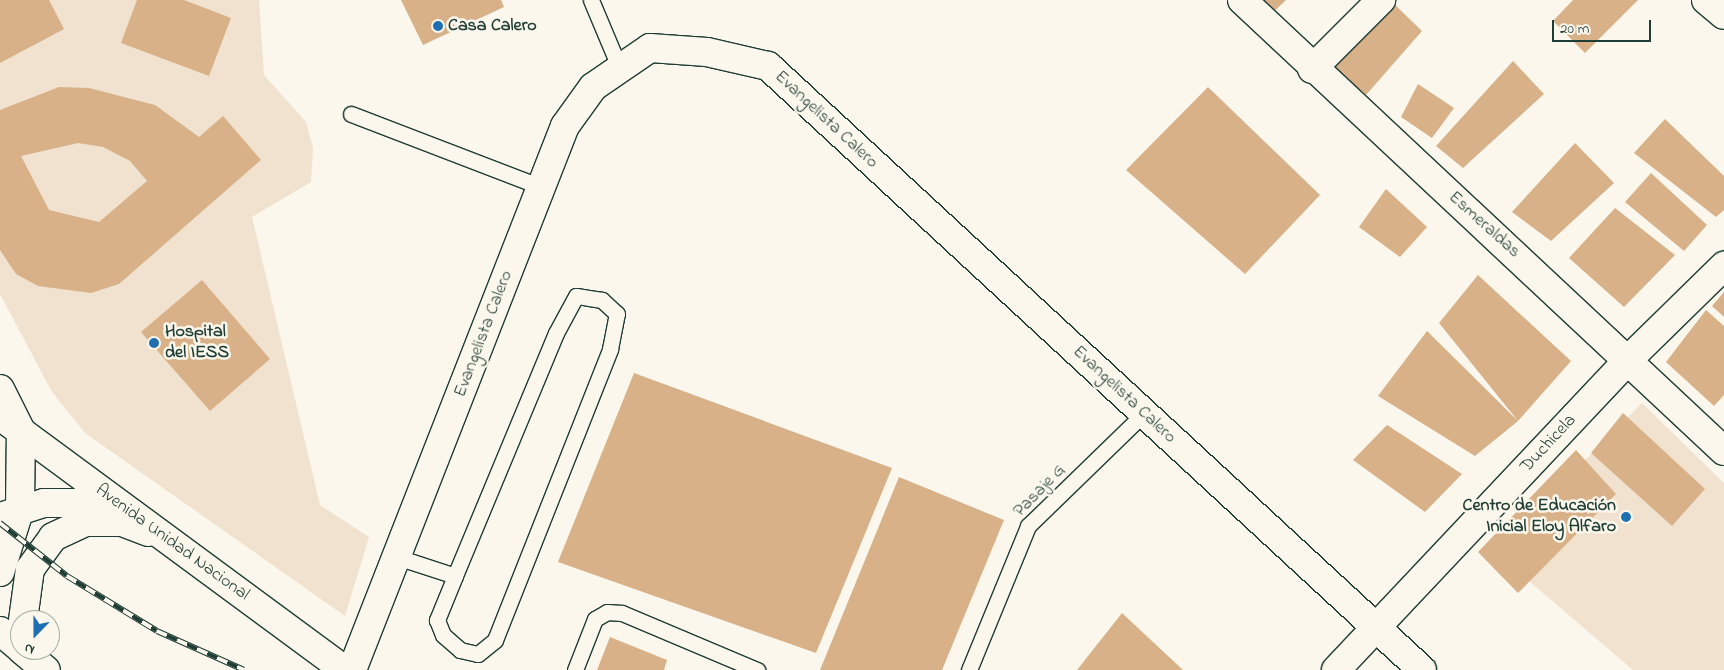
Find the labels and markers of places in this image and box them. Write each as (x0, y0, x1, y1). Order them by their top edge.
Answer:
place label: Casa Calero (448, 15, 537, 37)
marker: Casa Calero (432, 20, 444, 32)
place label: Hospital del IESS (165, 322, 229, 364)
marker: Hospital del IESS (147, 336, 161, 350)
place label: Centro de Educación Inicial Eloy Alfaro (1463, 496, 1616, 538)
marker: Centro de Educación Inicial Eloy Alfaro (1620, 511, 1632, 523)

